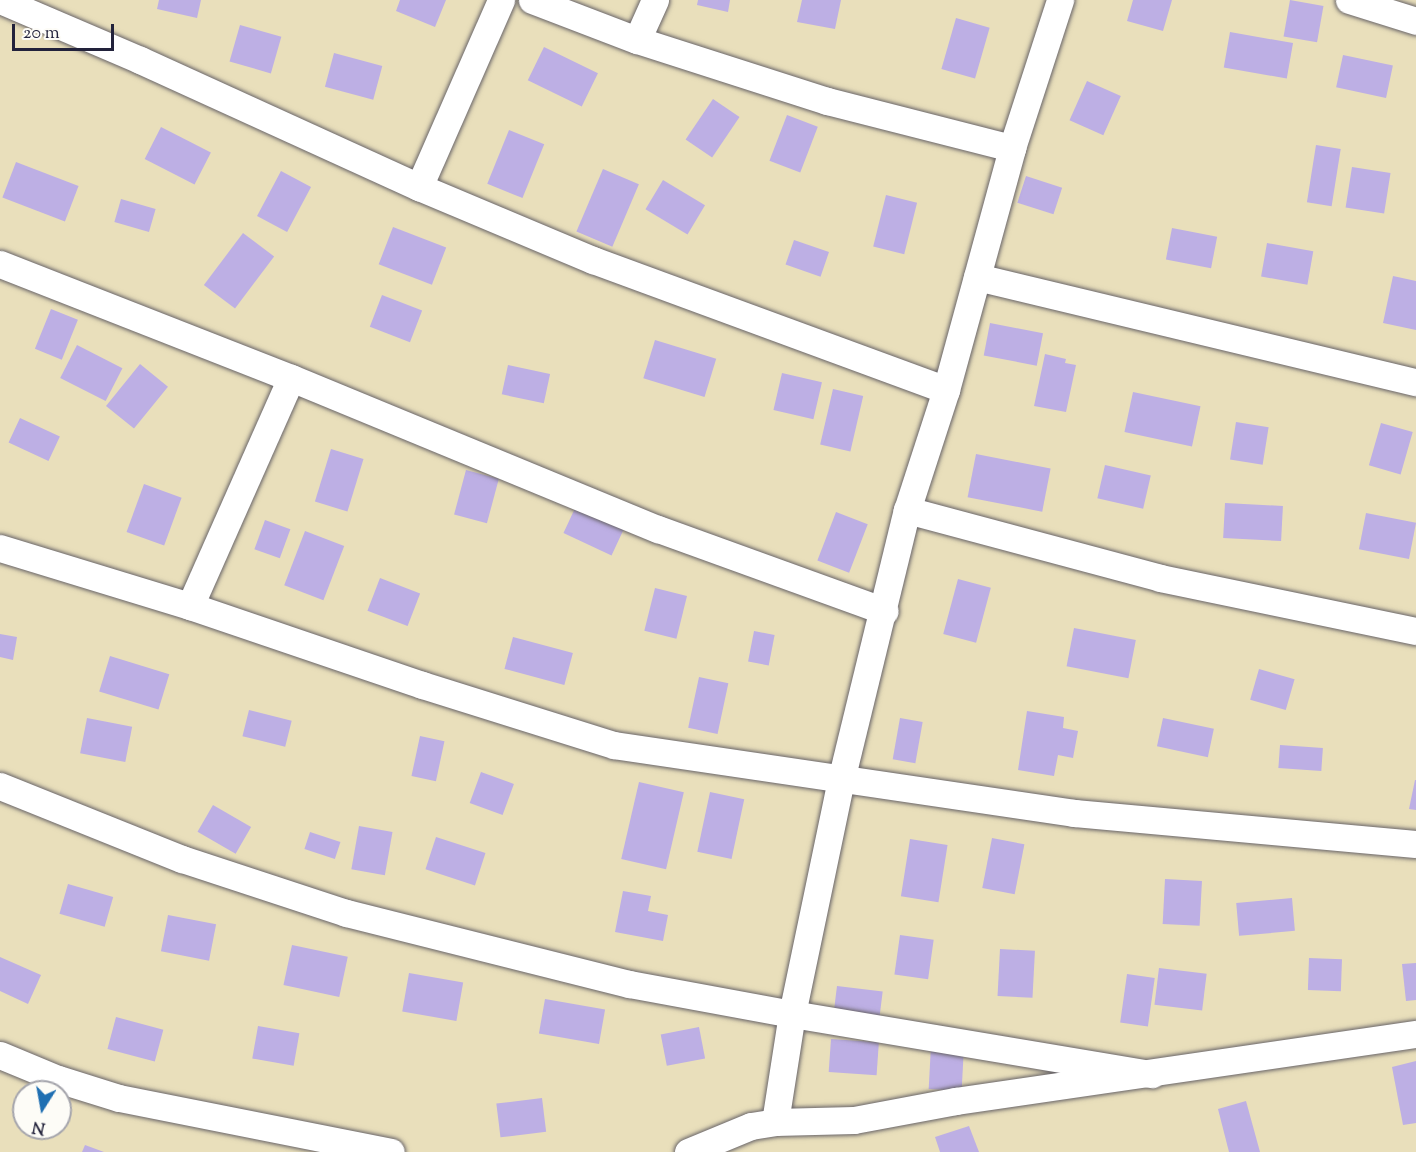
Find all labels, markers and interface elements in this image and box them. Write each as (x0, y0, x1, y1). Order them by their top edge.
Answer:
scale bar (15, 12, 117, 50)
text: 20 m (23, 21, 60, 47)
north arrow (12, 1080, 72, 1140)
text: N (30, 1114, 47, 1139)

